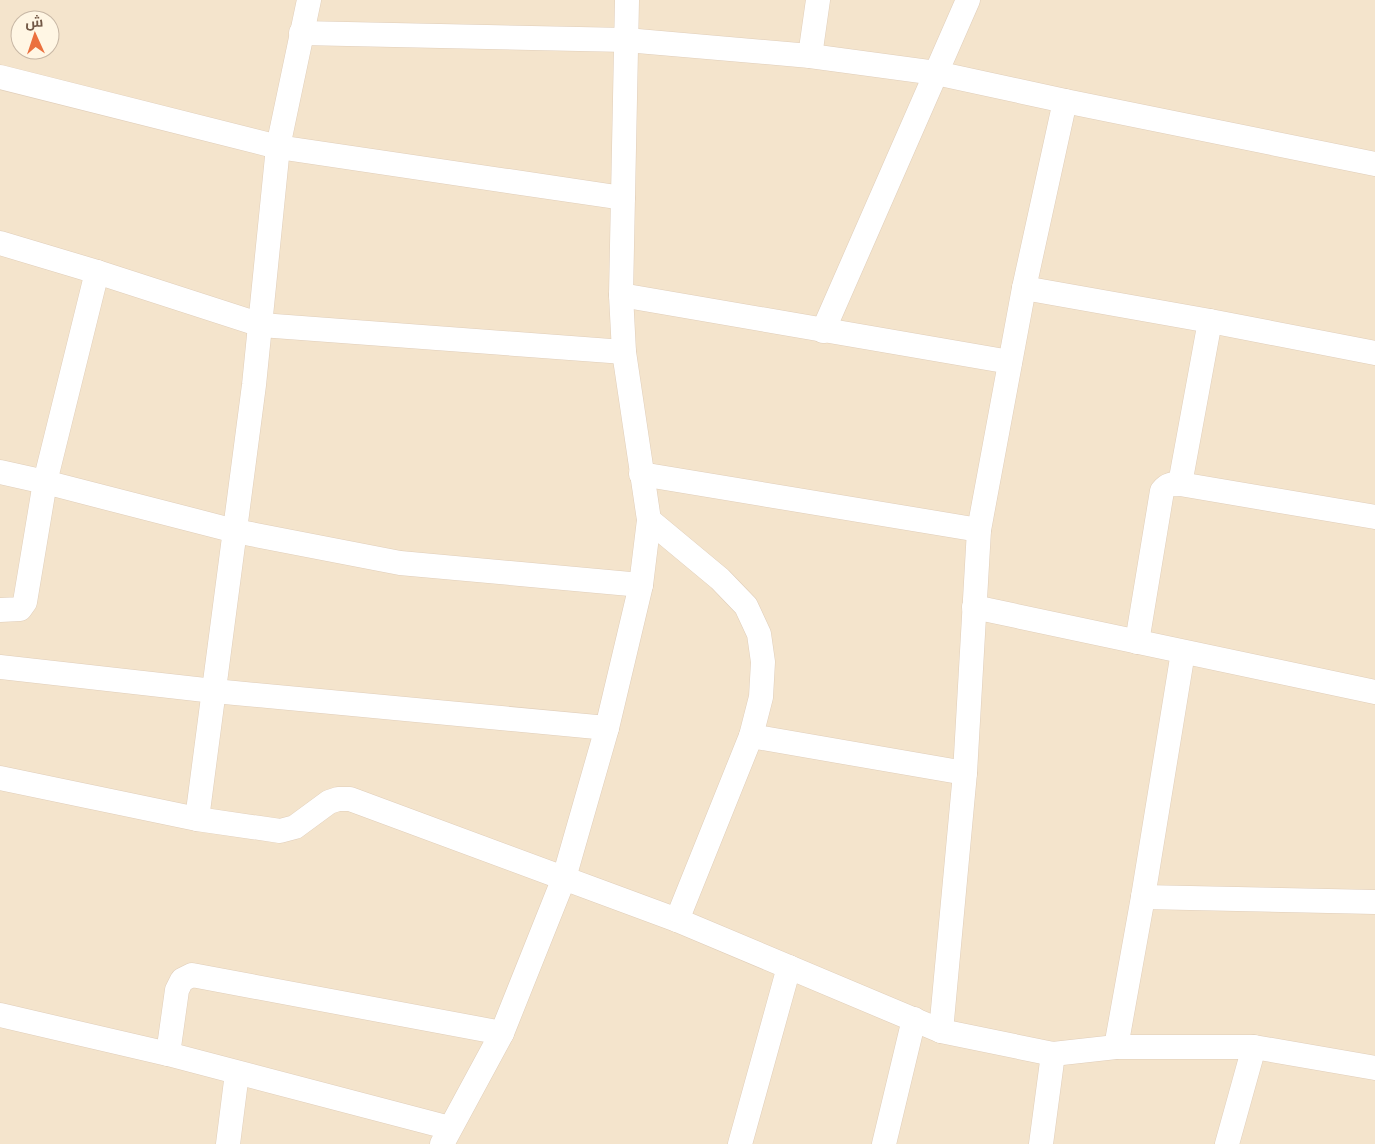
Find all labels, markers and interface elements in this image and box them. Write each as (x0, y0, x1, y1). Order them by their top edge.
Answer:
north arrow (10, 10, 60, 60)
text: ش (25, 12, 44, 31)

